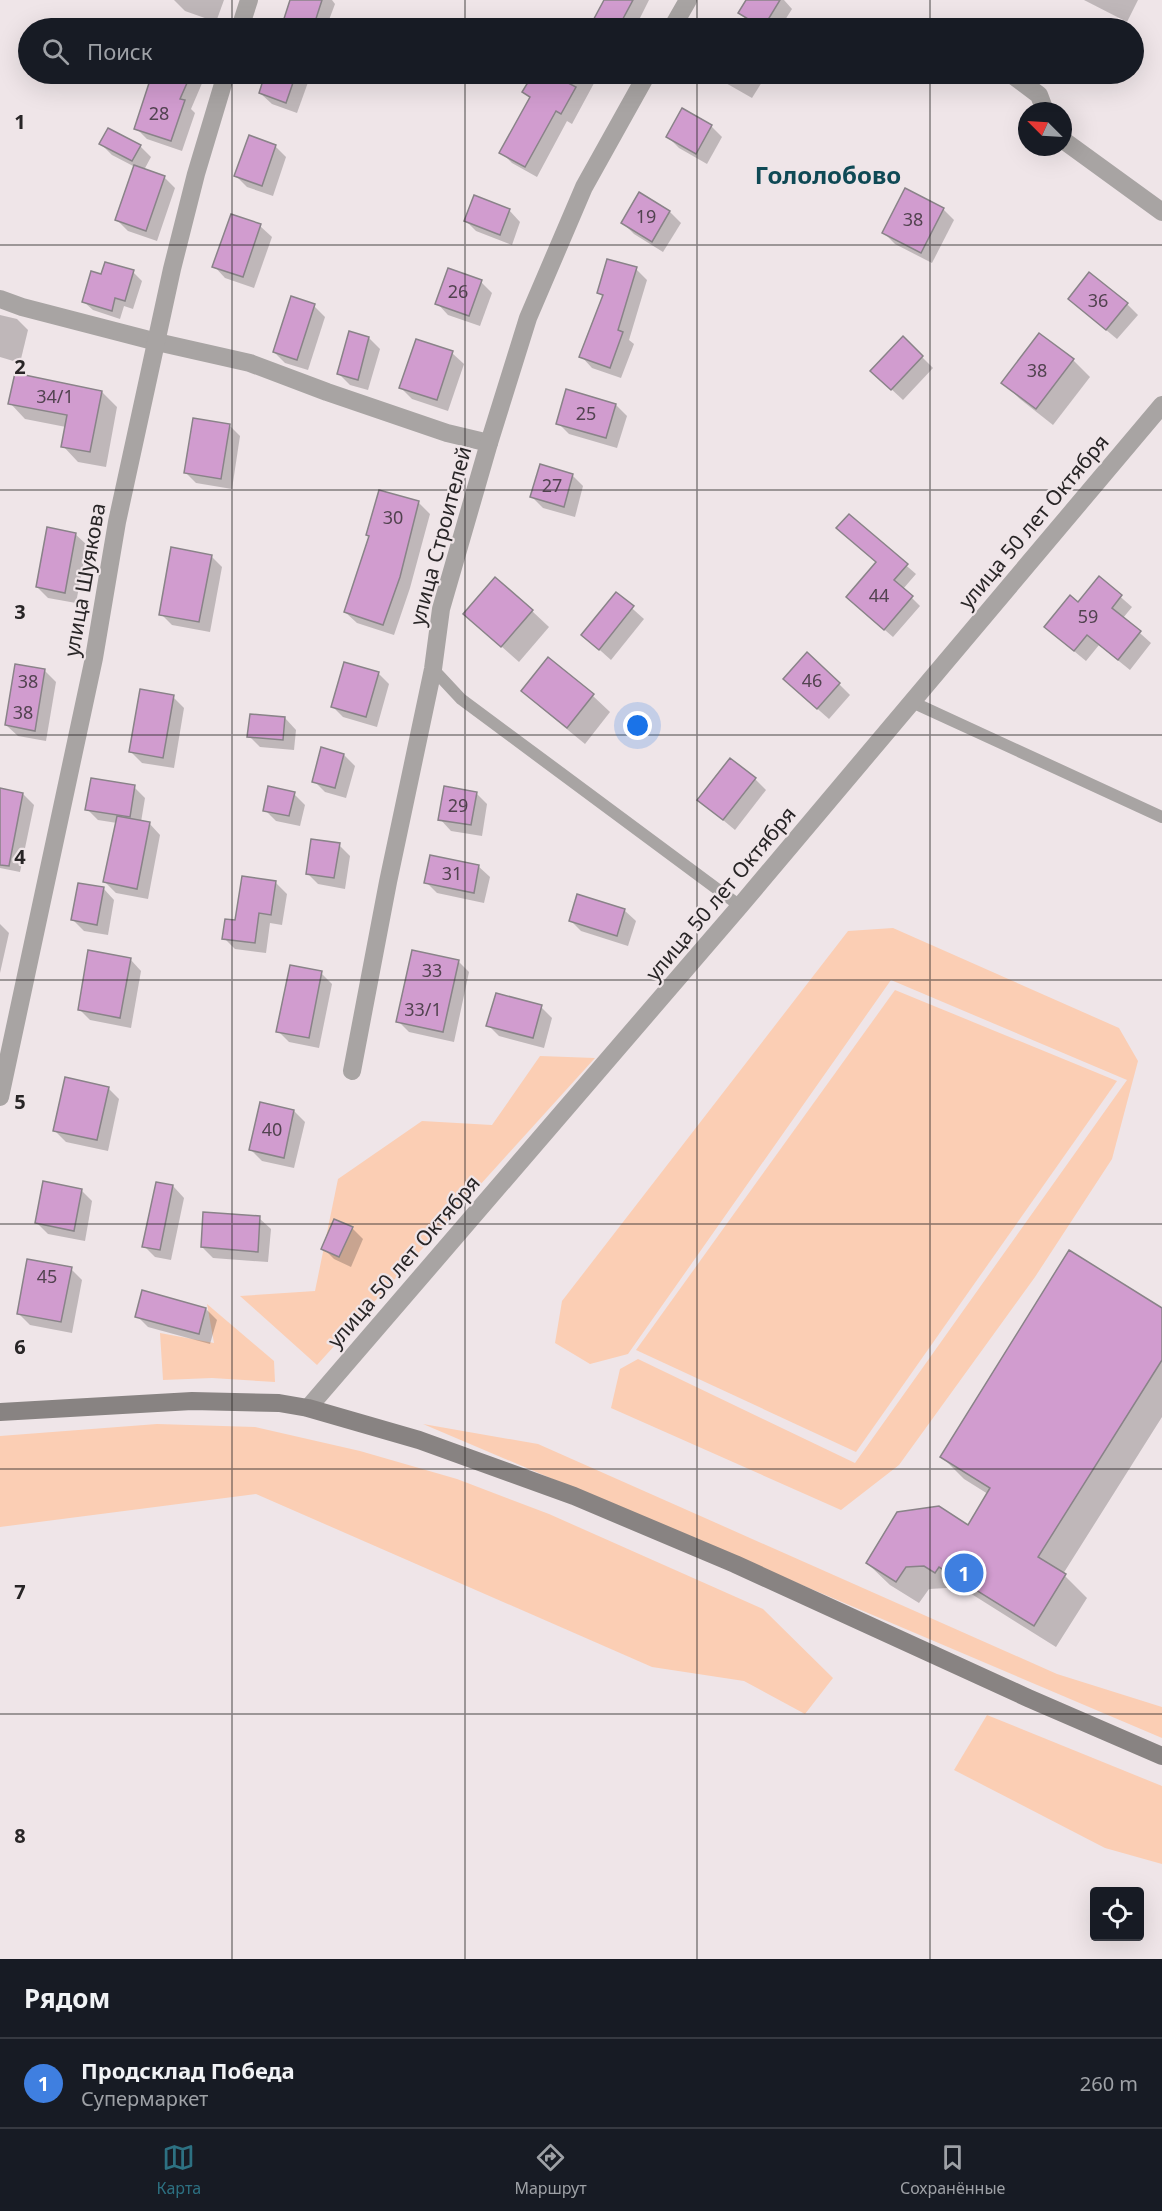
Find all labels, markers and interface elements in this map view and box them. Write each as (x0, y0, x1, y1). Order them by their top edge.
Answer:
search box (18, 18, 1144, 84)
icon: search (39, 35, 72, 68)
text: Поиск (87, 36, 152, 66)
house number: 28 (149, 101, 169, 125)
north arrow (1018, 102, 1072, 156)
text: 1 (14, 108, 26, 135)
district label: Гололобово (755, 158, 901, 191)
house number: 19 (636, 204, 656, 228)
house number: 38 (903, 207, 923, 231)
house number: 26 (448, 279, 468, 303)
house number: 36 (1088, 288, 1108, 312)
text: 2 (14, 353, 26, 380)
house number: 38 (1027, 358, 1047, 382)
house number: 34/1 (36, 384, 74, 408)
house number: 25 (576, 401, 596, 425)
street label: улица 50 лет Октября (952, 428, 1115, 614)
street label: улица Строителей (403, 443, 477, 629)
house number: 27 (542, 473, 562, 497)
street label: улица Шуякова (57, 501, 111, 659)
house number: 30 (383, 505, 403, 529)
house number: 44 (869, 583, 889, 607)
text: 3 (14, 598, 26, 625)
house number: 59 (1078, 604, 1098, 628)
house number: 46 (802, 668, 822, 692)
house number: 38 (18, 669, 38, 693)
house number: 38 (13, 700, 33, 724)
your location (623, 711, 652, 740)
house number: 29 (448, 793, 468, 817)
street label: улица 50 лет Октября (639, 800, 802, 986)
text: 4 (14, 843, 26, 870)
house number: 31 (442, 861, 462, 885)
house number: 33 (422, 958, 442, 982)
house number: 33/1 (404, 997, 442, 1021)
text: 5 (14, 1088, 26, 1115)
house number: 40 (262, 1117, 282, 1141)
street label: улица 50 лет Октября (321, 1169, 486, 1353)
house number: 45 (37, 1264, 57, 1288)
text: 6 (14, 1333, 26, 1360)
pin: 1 (944, 1550, 984, 1596)
text: 7 (14, 1578, 26, 1605)
text: 8 (14, 1822, 26, 1849)
map controls (1090, 1887, 1144, 1941)
button: locate (1090, 1887, 1144, 1941)
text: Рядом (24, 1980, 110, 2016)
text: Продсклад Победа (81, 2055, 295, 2085)
text: 1 (38, 2070, 49, 2097)
text: 260 m (1080, 2070, 1138, 2097)
text: Супермаркет (81, 2085, 208, 2112)
tab: Карта (157, 2141, 201, 2199)
tab: Маршрут (514, 2141, 587, 2199)
tab: Сохранённые (900, 2141, 1005, 2199)

